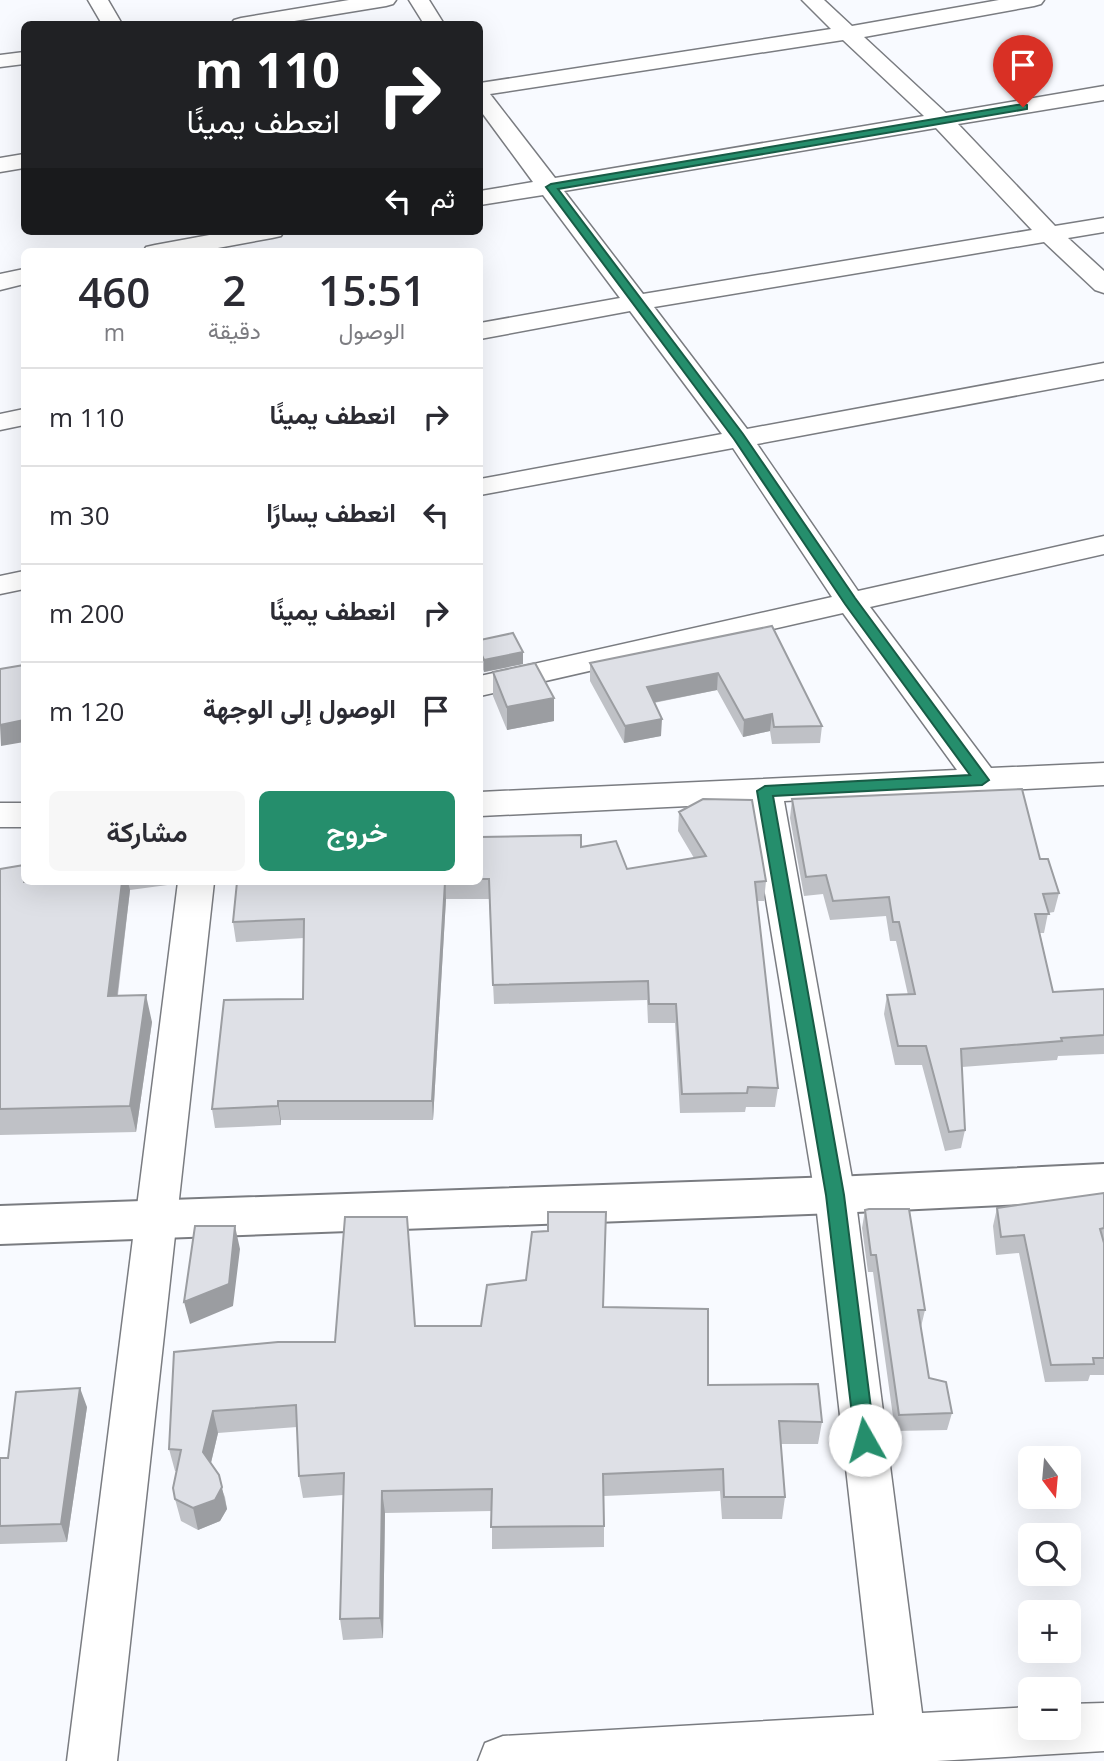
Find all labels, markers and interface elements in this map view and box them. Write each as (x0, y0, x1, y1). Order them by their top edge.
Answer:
pin (993, 35, 1053, 107)
text: 110 m (195, 36, 340, 102)
icon: arrive (1004, 46, 1042, 84)
icon: right (364, 49, 455, 140)
text: انعطف يمينًا (186, 99, 340, 142)
text: ثم (431, 180, 455, 216)
icon: left (379, 182, 417, 220)
text: 2 (222, 261, 246, 318)
text: 15:51 (318, 261, 426, 318)
text: 460 (78, 263, 150, 320)
text: دقيقة (208, 314, 261, 346)
text: الوصول (339, 314, 405, 346)
text: m (104, 316, 125, 348)
text: انعطف يمينًا (269, 396, 396, 432)
icon: right (417, 398, 455, 436)
text: 110 m (49, 399, 124, 435)
text: انعطف يسارًا (266, 494, 396, 530)
icon: left (417, 496, 455, 534)
text: 30 m (49, 497, 110, 533)
text: انعطف يمينًا (269, 592, 396, 628)
icon: right (417, 594, 455, 632)
text: 200 m (49, 595, 124, 631)
text: الوصول إلى الوجهة (203, 690, 396, 726)
icon: arrive (417, 692, 455, 730)
text: 120 m (49, 693, 124, 729)
button: مشاركة (49, 791, 245, 871)
button: خروج (259, 791, 455, 871)
position arrow (828, 1403, 902, 1477)
north arrow (1018, 1446, 1082, 1508)
map controls (1018, 1446, 1081, 1740)
button: search (1018, 1523, 1081, 1586)
button: + (1018, 1600, 1081, 1663)
button: − (1018, 1677, 1081, 1740)

